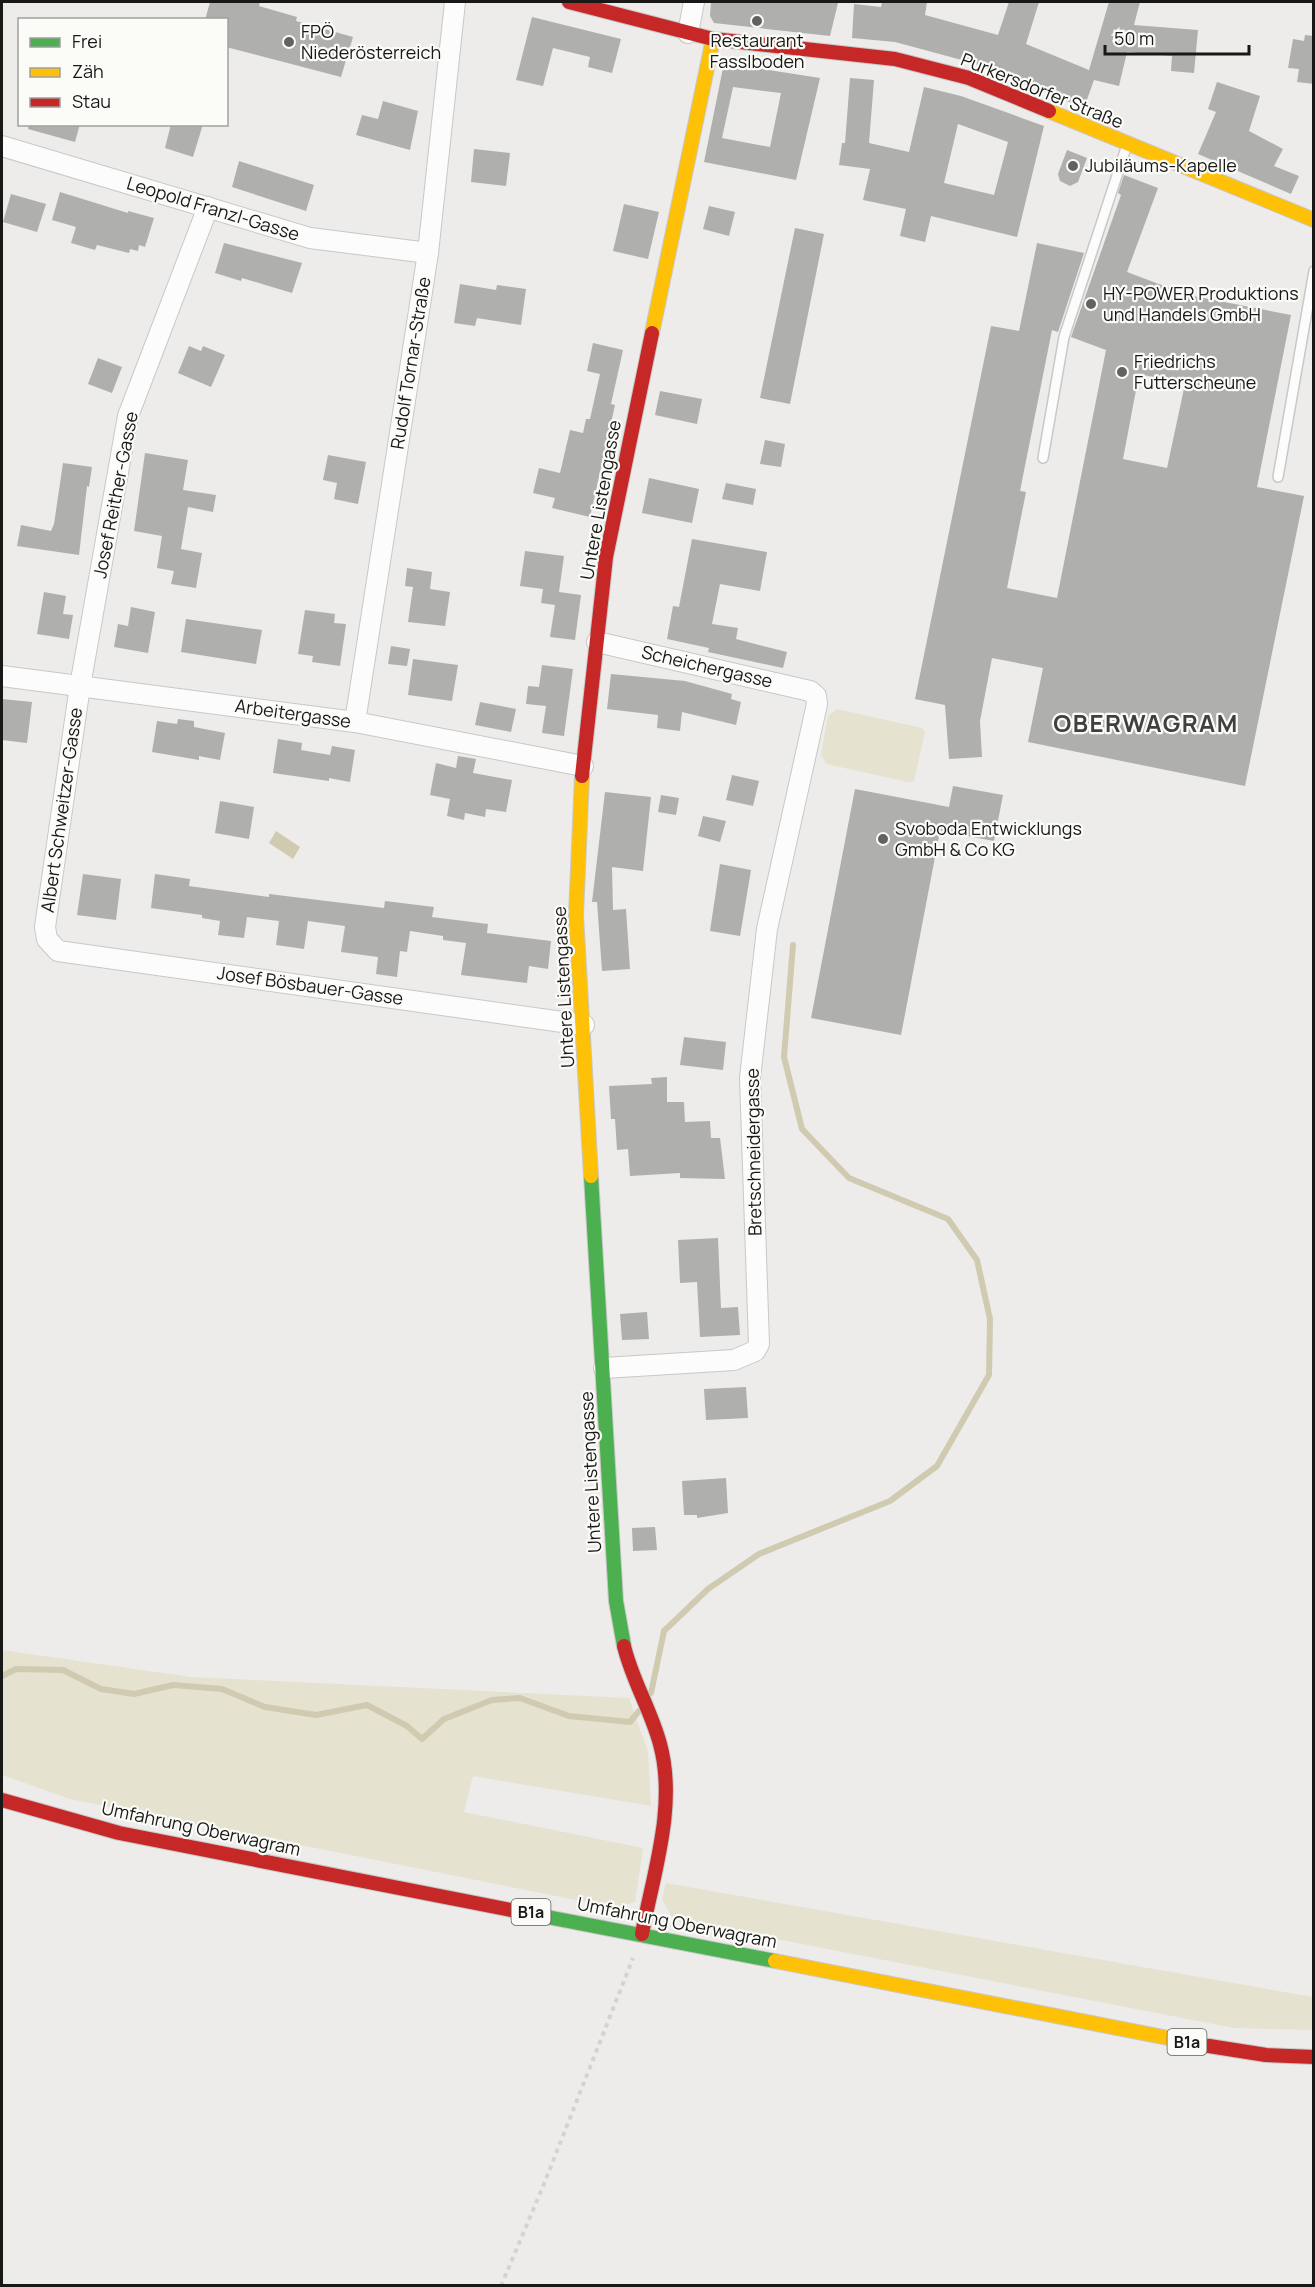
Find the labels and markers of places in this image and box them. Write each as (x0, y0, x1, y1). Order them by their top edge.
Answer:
marker: Restaurant Fasslboden (750, 14, 764, 28)
place label: FPÖ Niederösterreich (301, 19, 441, 64)
place label: Restaurant Fasslboden (710, 28, 804, 73)
marker: FPÖ Niederösterreich (282, 35, 296, 49)
place label: Jubiläums-Kapelle (1085, 153, 1237, 177)
marker: Jubiläums-Kapelle (1066, 159, 1080, 173)
place label: HY-POWER Produktions und Handels GmbH (1103, 281, 1299, 326)
marker: HY-POWER Produktions und Handels GmbH (1084, 297, 1098, 311)
place label: Friedrichs Futterscheune (1134, 349, 1256, 394)
marker: Friedrichs Futterscheune (1115, 365, 1129, 379)
place label: Svoboda Entwicklungs GmbH & Co KG (895, 816, 1082, 861)
marker: Svoboda Entwicklungs GmbH & Co KG (876, 832, 890, 846)

